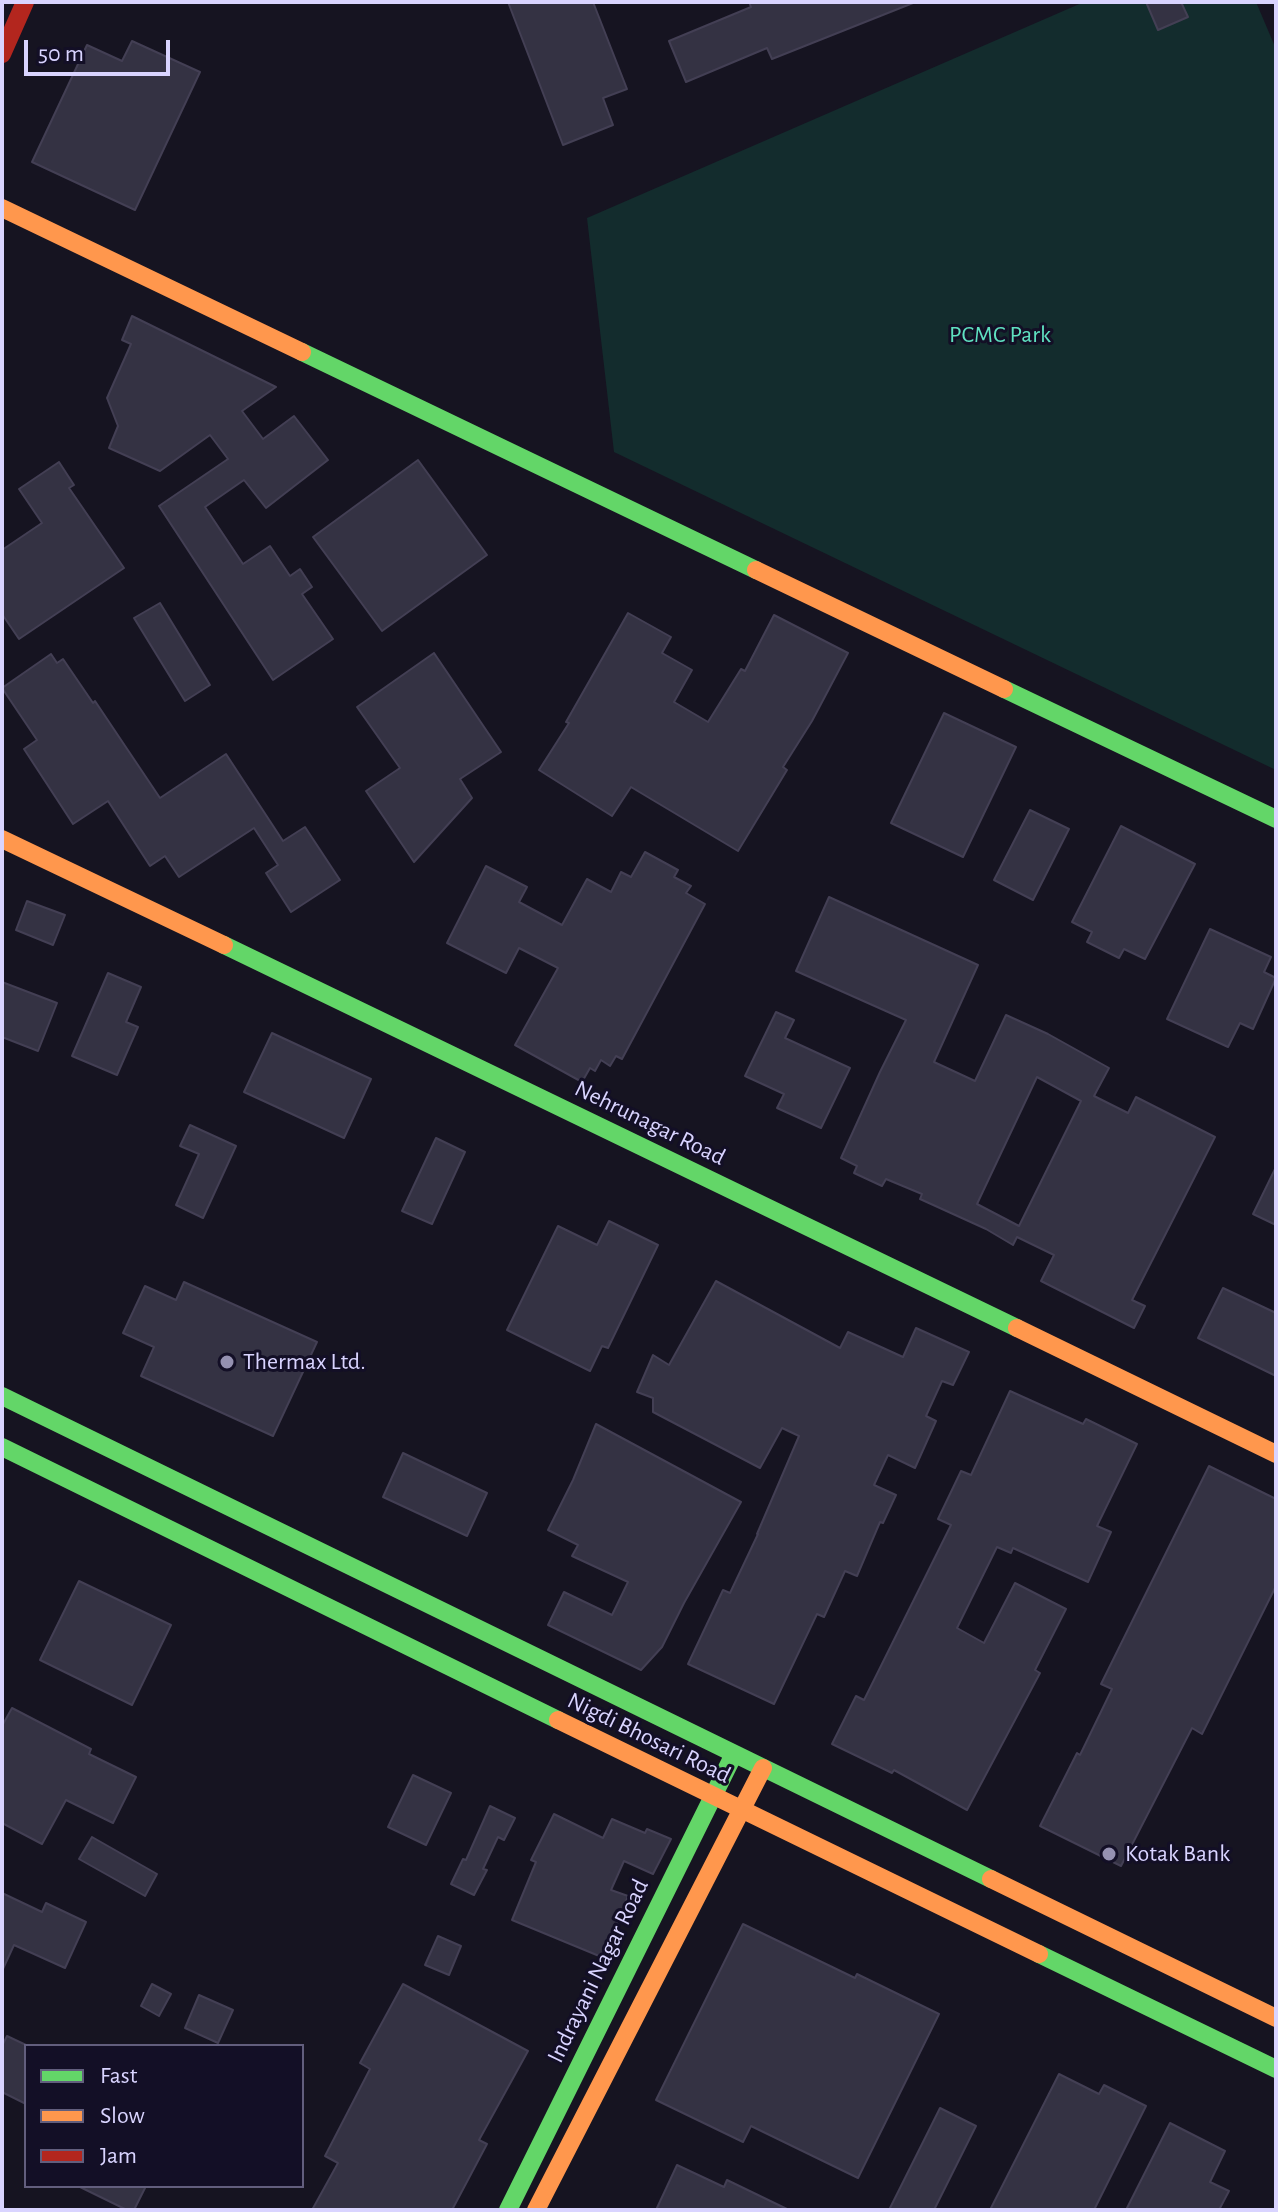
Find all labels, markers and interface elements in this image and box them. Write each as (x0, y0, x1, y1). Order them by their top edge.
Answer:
scale bar (28, 24, 174, 74)
text: 50 m (38, 42, 84, 66)
park label: PCMC Park (949, 321, 1051, 349)
street label: Nehrunagar Road (570, 1074, 730, 1172)
place label: Thermax Ltd. (243, 1348, 366, 1376)
marker: Thermax Ltd. (218, 1353, 236, 1371)
street label: Nigdi Bhosari Road (563, 1686, 735, 1790)
place label: Kotak Bank (1125, 1840, 1230, 1868)
marker: Kotak Bank (1100, 1845, 1118, 1863)
street label: Indrayani Nagar Road (541, 1874, 655, 2068)
legend (24, 2044, 304, 2188)
text: Fast (100, 2064, 137, 2088)
text: Slow (100, 2104, 145, 2128)
text: Jam (100, 2144, 137, 2168)

